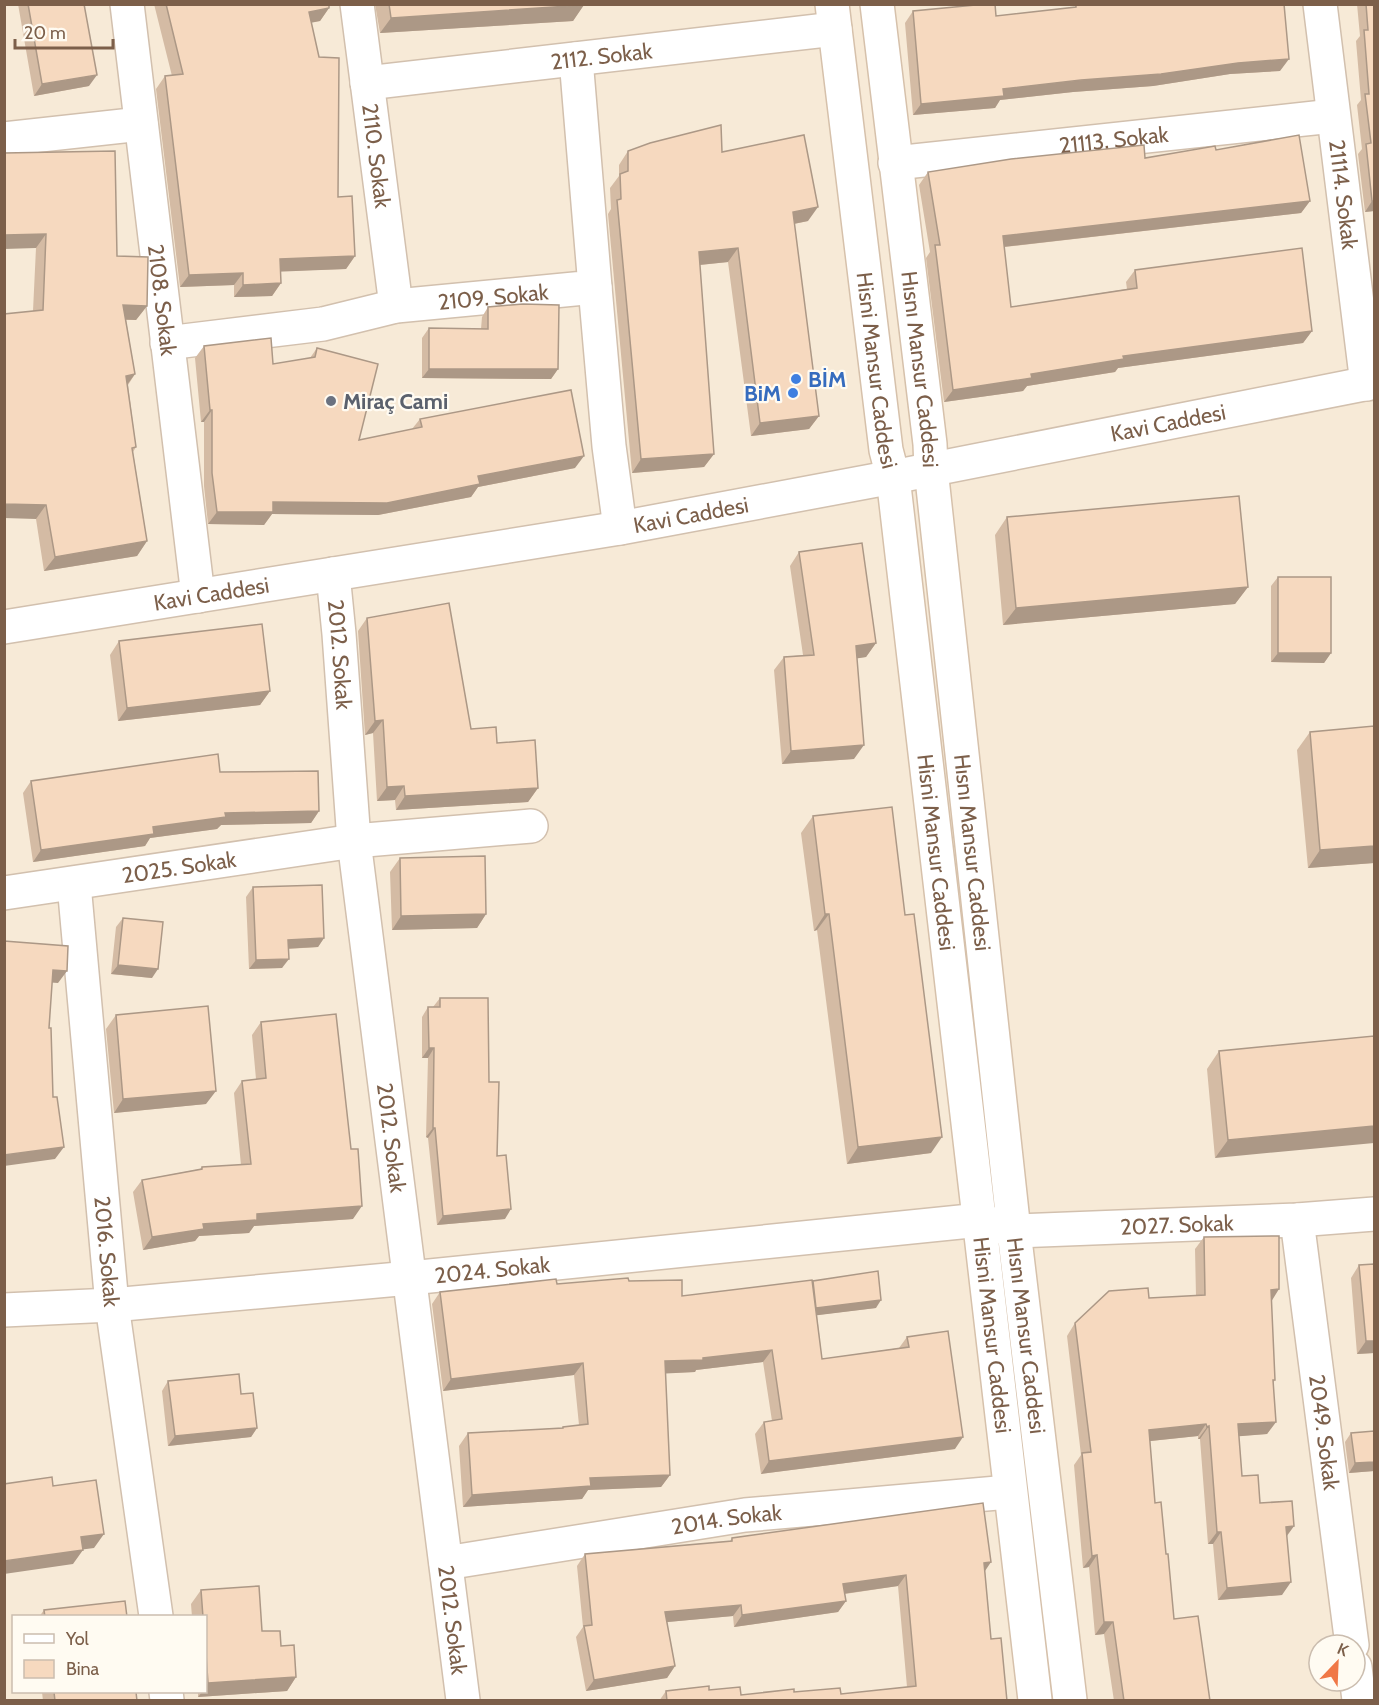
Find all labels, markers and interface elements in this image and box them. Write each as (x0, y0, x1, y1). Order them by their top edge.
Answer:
scale bar (15, 12, 112, 50)
text: 20 m (24, 22, 66, 44)
street label: 2112. Sokak (549, 37, 654, 75)
street label: 2110. Sokak (356, 102, 397, 210)
street label: 21113. Sokak (1058, 120, 1170, 159)
street label: 21114. Sokak (1323, 138, 1364, 251)
street label: 2108. Sokak (142, 243, 183, 357)
street label: Hısnı Mansur Caddesi (896, 270, 944, 468)
street label: Hisni Mansur Caddesi (851, 271, 904, 471)
street label: 2109. Sokak (437, 278, 550, 315)
place label: BİM (808, 366, 846, 393)
marker: BİM (789, 372, 803, 386)
place label: BiM (744, 380, 781, 407)
marker: BiM (786, 386, 800, 400)
place label: Miraç Cami (343, 388, 448, 415)
marker: Miraç Cami (324, 394, 338, 408)
street label: Kavi Caddesi (1108, 398, 1228, 447)
street label: Kavi Caddesi (631, 491, 751, 539)
street label: Kavi Caddesi (152, 571, 271, 616)
street label: 2012. Sokak (322, 598, 358, 711)
street label: Hisni Mansur Caddesi (912, 753, 961, 952)
street label: Hısnı Mansur Caddesi (949, 753, 997, 952)
street label: 2025. Sokak (120, 845, 238, 889)
street label: 2012. Sokak (371, 1081, 412, 1194)
street label: 2016. Sokak (89, 1195, 126, 1308)
street label: 2027. Sokak (1120, 1209, 1234, 1240)
street label: Hisni Mansur Caddesi (968, 1235, 1017, 1435)
street label: Hısnı Mansur Caddesi (1001, 1236, 1052, 1435)
street label: 2024. Sokak (433, 1250, 551, 1289)
street label: 2049. Sokak (1304, 1373, 1345, 1492)
street label: 2014. Sokak (669, 1498, 783, 1540)
street label: 2012. Sokak (433, 1564, 473, 1676)
legend (12, 1615, 207, 1693)
text: Yol (65, 1628, 90, 1650)
north arrow (1307, 1633, 1367, 1693)
text: K (1334, 1639, 1351, 1660)
text: Bina (66, 1658, 100, 1680)

